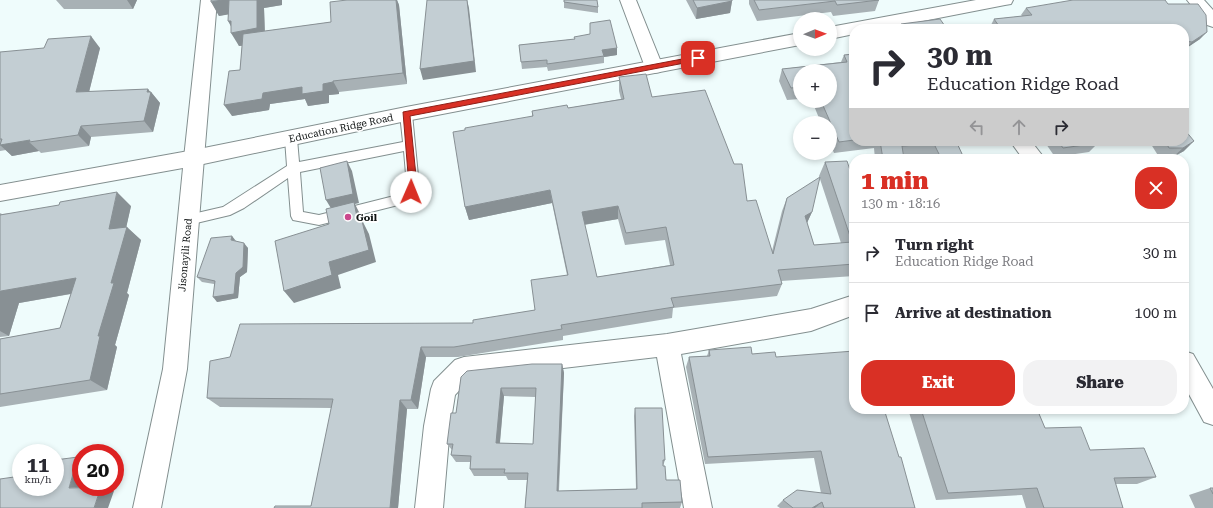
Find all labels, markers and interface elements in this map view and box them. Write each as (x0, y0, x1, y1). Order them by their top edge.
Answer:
north arrow (793, 12, 837, 56)
map controls (793, 12, 837, 160)
text: 30 m (927, 39, 992, 72)
icon: right (861, 40, 913, 92)
pin (681, 41, 715, 75)
icon: arrive (687, 47, 709, 69)
button: + (793, 64, 837, 108)
text: Education Ridge Road (927, 73, 1119, 94)
street label: Education Ridge Road (288, 111, 395, 144)
button: − (793, 116, 837, 160)
icon: left (966, 116, 988, 138)
icon: ahead (1008, 116, 1030, 138)
icon: right (1050, 116, 1072, 138)
text: 1 min (861, 167, 928, 195)
button: close (1135, 167, 1177, 209)
position arrow (390, 171, 432, 213)
text: 130 m · 18:16 (861, 196, 940, 211)
marker: Goil (343, 212, 353, 222)
place label: Goil (356, 212, 378, 223)
street label: Jisonayili Road (176, 217, 194, 292)
text: Turn right (895, 236, 974, 254)
icon: right (861, 242, 883, 264)
text: 30 m (1143, 244, 1177, 262)
text: Education Ridge Road (895, 254, 1034, 269)
icon: arrive (861, 302, 883, 324)
text: Arrive at destination (895, 304, 1051, 322)
text: 100 m (1134, 304, 1177, 322)
button: Exit (861, 360, 1015, 406)
button: Share (1023, 360, 1177, 406)
speed limit sign: 20 (72, 444, 124, 496)
text: 11 (27, 453, 49, 477)
text: km/h (25, 474, 51, 485)

